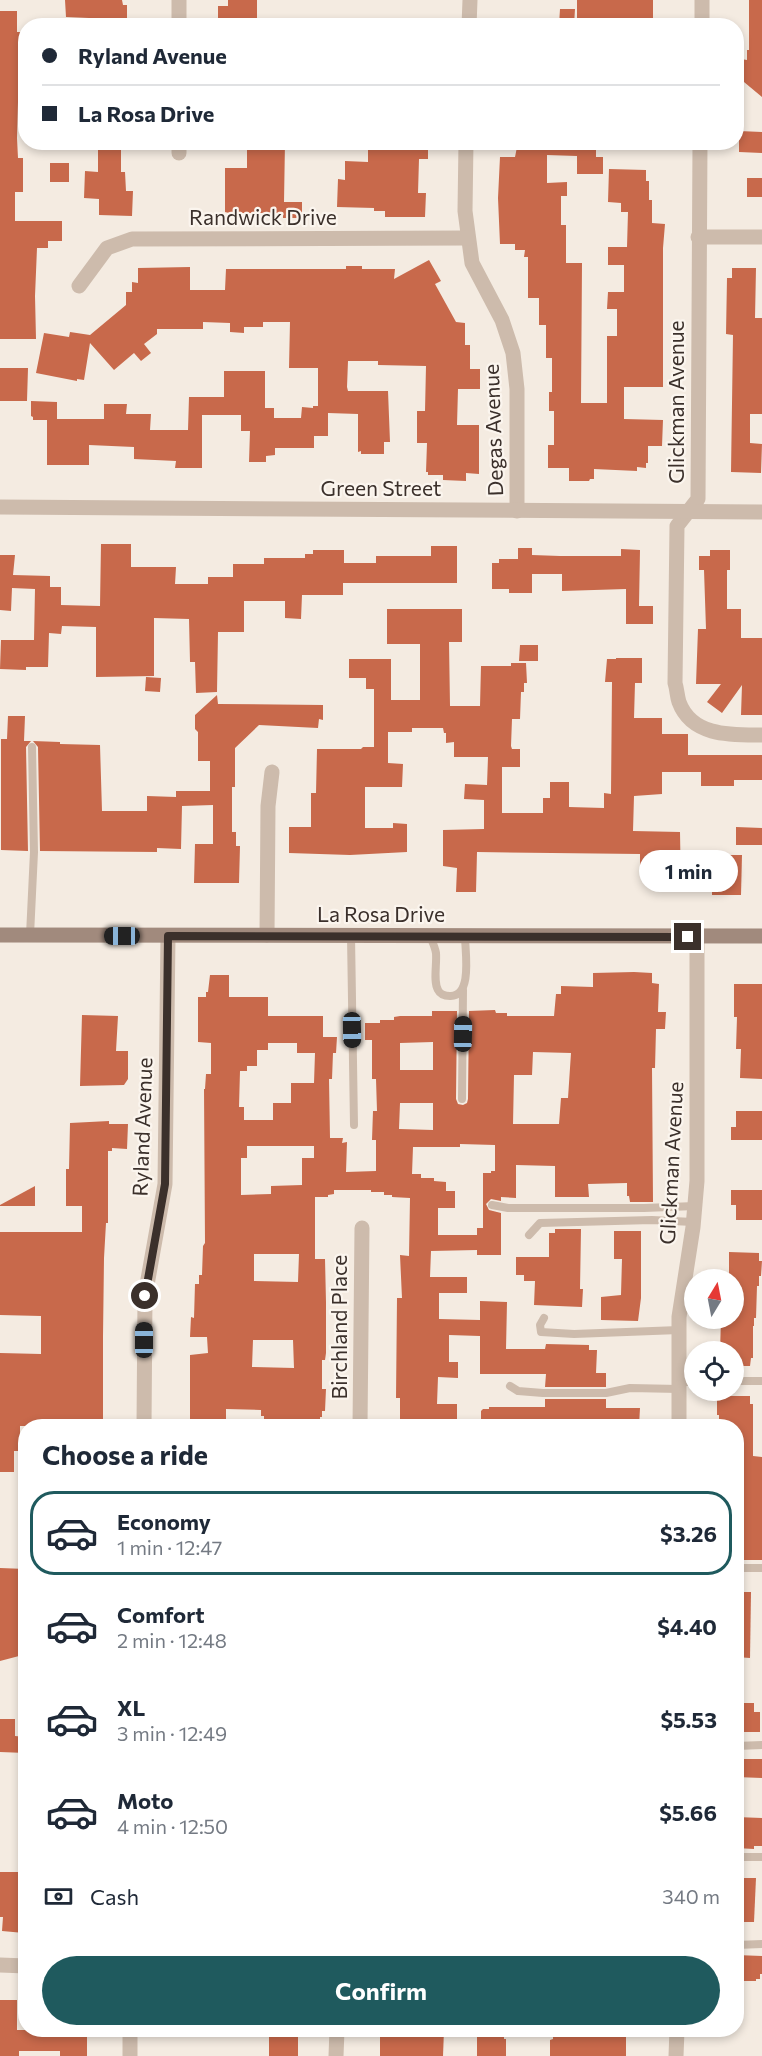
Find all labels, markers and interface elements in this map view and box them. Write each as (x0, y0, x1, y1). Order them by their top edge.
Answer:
text: Ryland Avenue (78, 42, 227, 69)
text: La Rosa Drive (78, 100, 214, 127)
street label: Randwick Drive (189, 204, 337, 229)
street label: Glickman Avenue (663, 320, 688, 484)
street label: Degas Avenue (478, 363, 507, 497)
street label: Green Street (321, 475, 442, 500)
callout: 1 min (638, 850, 738, 892)
text: 1 min (665, 859, 712, 883)
street label: La Rosa Drive (317, 901, 445, 926)
route end (674, 923, 701, 950)
car (104, 927, 140, 945)
car (343, 1012, 361, 1048)
car (454, 1016, 472, 1052)
street label: Ryland Avenue (127, 1057, 156, 1197)
street label: Glickman Avenue (654, 1081, 687, 1245)
street label: Birchland Place (326, 1255, 351, 1399)
north arrow (684, 1269, 744, 1329)
map controls (684, 1269, 744, 1401)
route start (131, 1282, 158, 1309)
car (135, 1322, 153, 1358)
button: locate (684, 1341, 744, 1401)
text: Choose a ride (42, 1438, 208, 1471)
icon: car (45, 1506, 99, 1560)
text: Economy (117, 1508, 211, 1535)
text: $3.26 (660, 1520, 717, 1547)
text: 1 min · 12:47 (117, 1535, 222, 1559)
icon: car (45, 1599, 99, 1653)
text: Comfort (117, 1601, 205, 1628)
text: $4.40 (657, 1613, 717, 1640)
text: 2 min · 12:48 (117, 1628, 227, 1652)
icon: car (45, 1692, 99, 1746)
text: XL (117, 1694, 145, 1721)
text: $5.53 (660, 1706, 717, 1733)
text: 3 min · 12:49 (117, 1721, 227, 1745)
icon: car (45, 1785, 99, 1839)
text: Moto (117, 1787, 173, 1814)
text: $5.66 (659, 1799, 717, 1826)
text: 4 min · 12:50 (117, 1814, 228, 1838)
icon: cash (42, 1880, 75, 1913)
text: Cash (90, 1883, 139, 1910)
text: 340 m (662, 1884, 720, 1908)
button: Confirm (42, 1956, 720, 2025)

